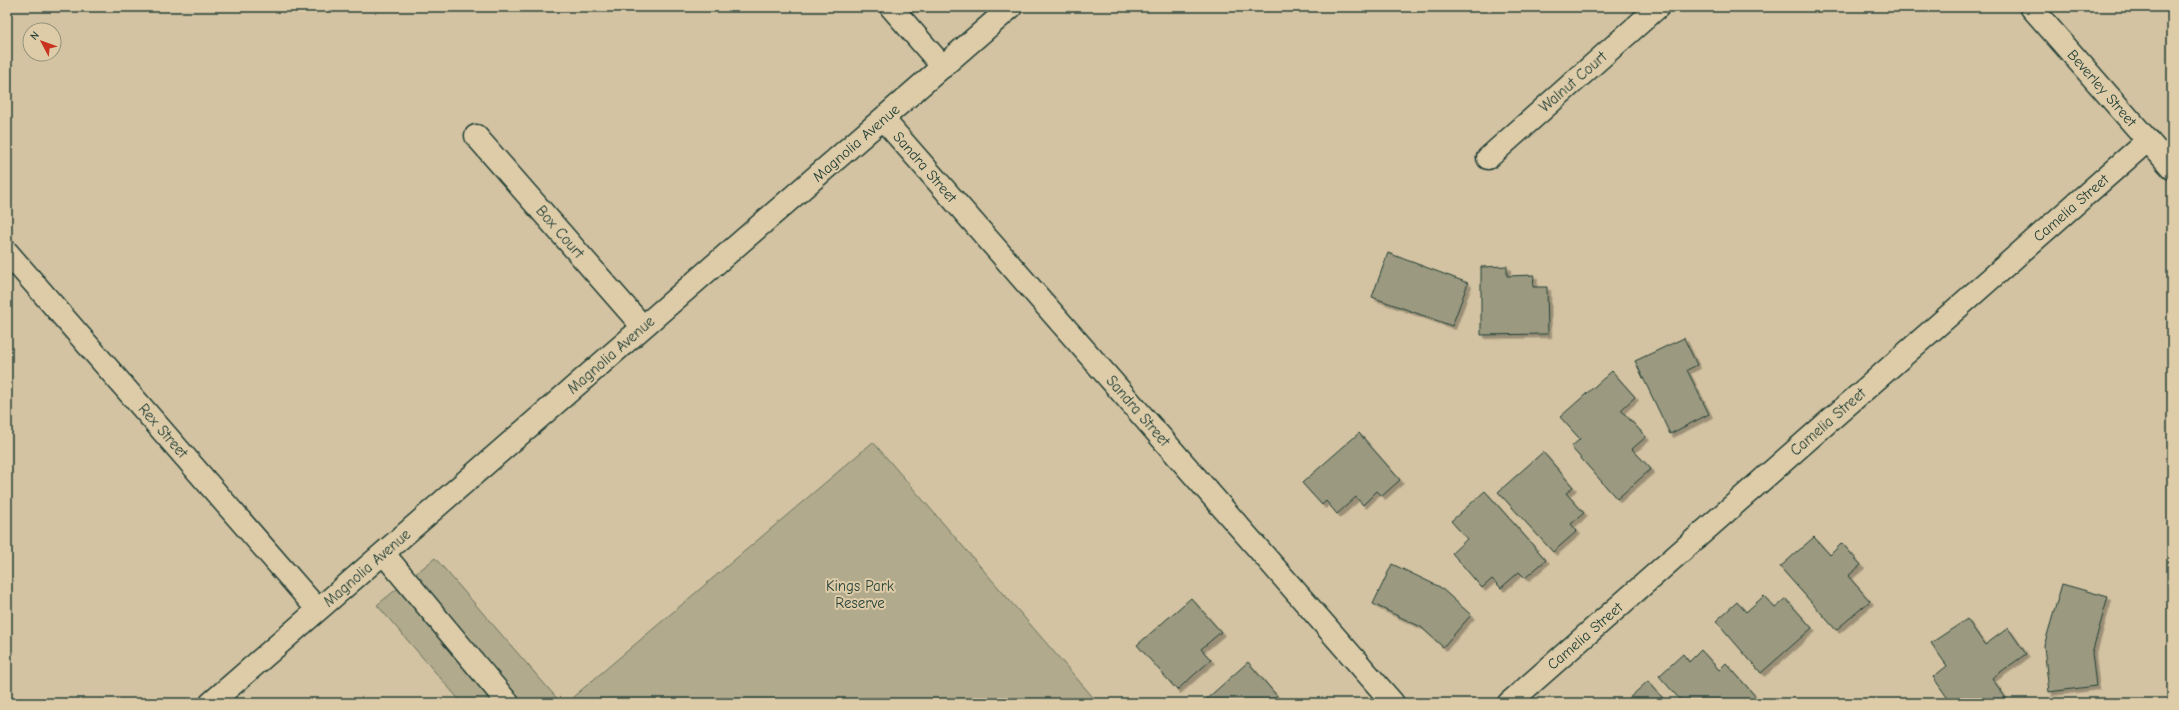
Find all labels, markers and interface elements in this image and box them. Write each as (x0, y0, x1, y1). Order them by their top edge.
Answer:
north arrow (22, 22, 62, 62)
text: N (28, 29, 42, 43)
street label: Beverley Street (2064, 46, 2141, 131)
street label: Walnut Court (1536, 47, 1611, 116)
street label: Magnolia Avenue (809, 100, 904, 186)
street label: Sandra Street (889, 128, 961, 207)
street label: Camelia Street (2030, 170, 2113, 246)
street label: Box Court (532, 202, 588, 263)
street label: Magnolia Avenue (564, 312, 659, 398)
street label: Sandra Street (1102, 372, 1174, 451)
street label: Camelia Street (1787, 384, 1870, 460)
street label: Rex Street (135, 400, 192, 462)
street label: Magnolia Avenue (320, 525, 415, 611)
park label: Kings Park Reserve (826, 577, 895, 612)
street label: Camelia Street (1544, 598, 1627, 674)

